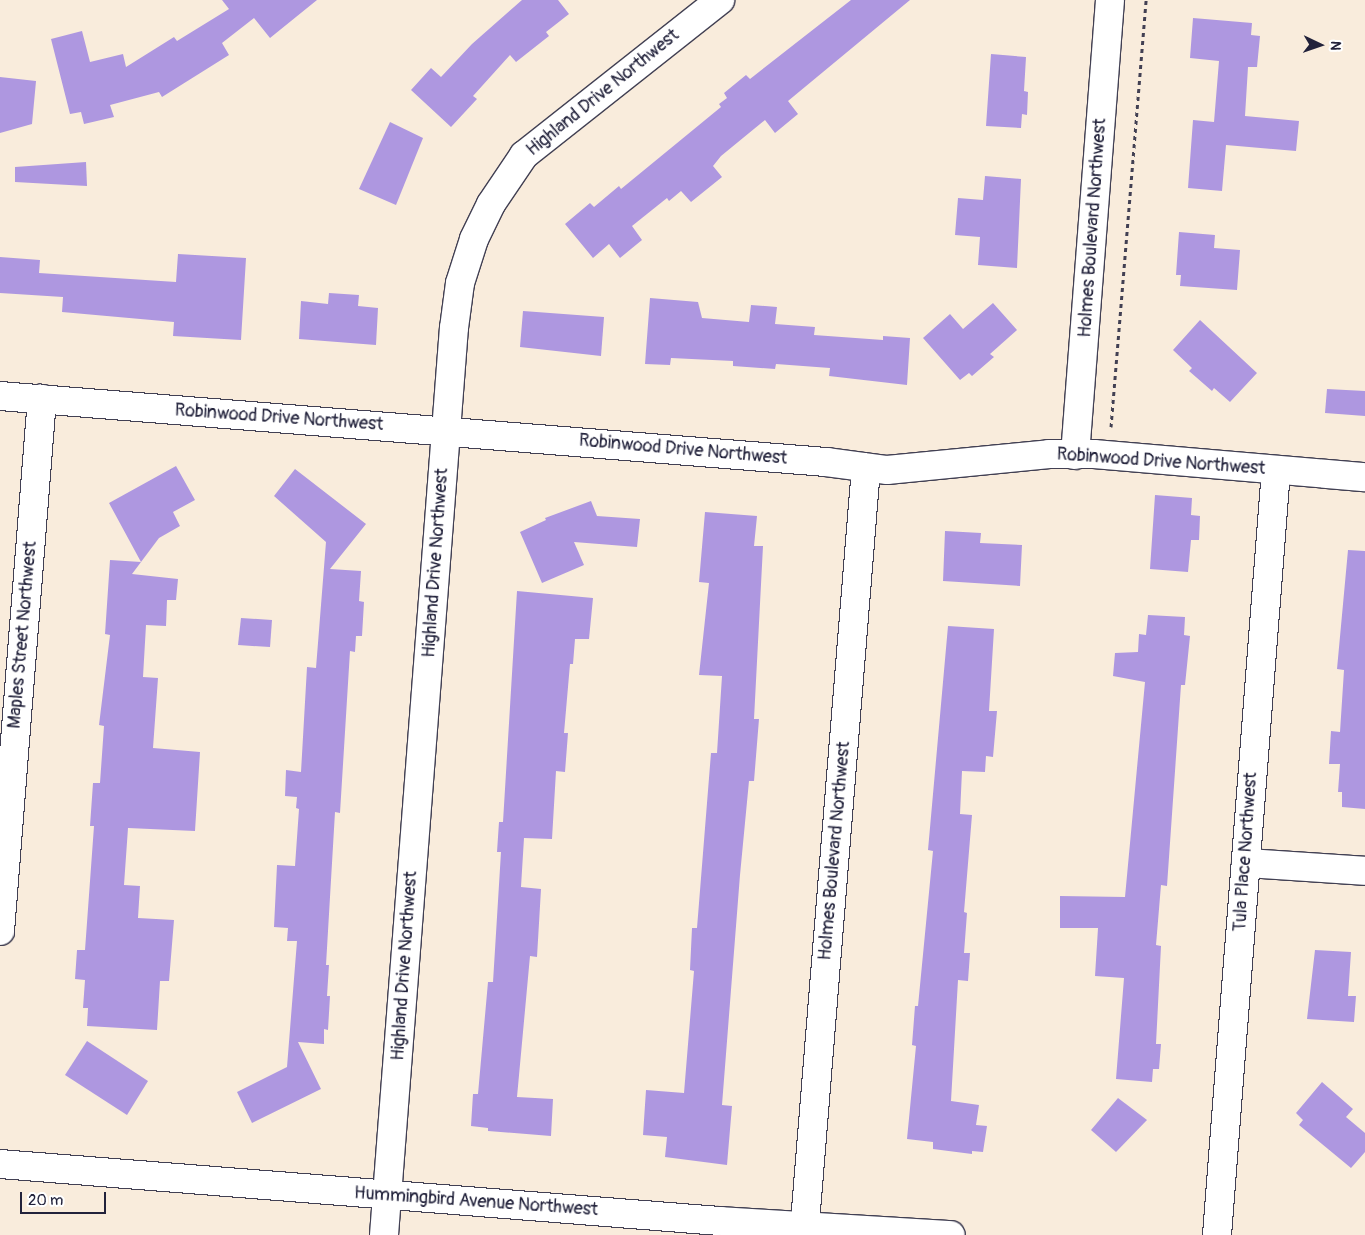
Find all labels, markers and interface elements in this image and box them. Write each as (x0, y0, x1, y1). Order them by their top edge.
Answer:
north arrow (1295, 20, 1345, 70)
street label: Highland Drive Northwest (522, 25, 684, 161)
text: N (1327, 41, 1344, 51)
street label: Holmes Boulevard Northwest (1075, 118, 1111, 338)
street label: Robinwood Drive Northwest (174, 400, 384, 436)
street label: Robinwood Drive Northwest (578, 430, 788, 470)
street label: Robinwood Drive Northwest (1056, 444, 1266, 480)
street label: Highland Drive Northwest (419, 468, 453, 658)
street label: Maples Street Northwest (4, 540, 42, 730)
street label: Holmes Boulevard Northwest (815, 741, 855, 961)
street label: Tula Place Northwest (1230, 772, 1262, 932)
street label: Highland Drive Northwest (388, 871, 422, 1061)
scale bar (22, 1182, 109, 1214)
street label: Hummingbird Avenue Northwest (353, 1183, 599, 1221)
text: 20 m (28, 1191, 63, 1210)

